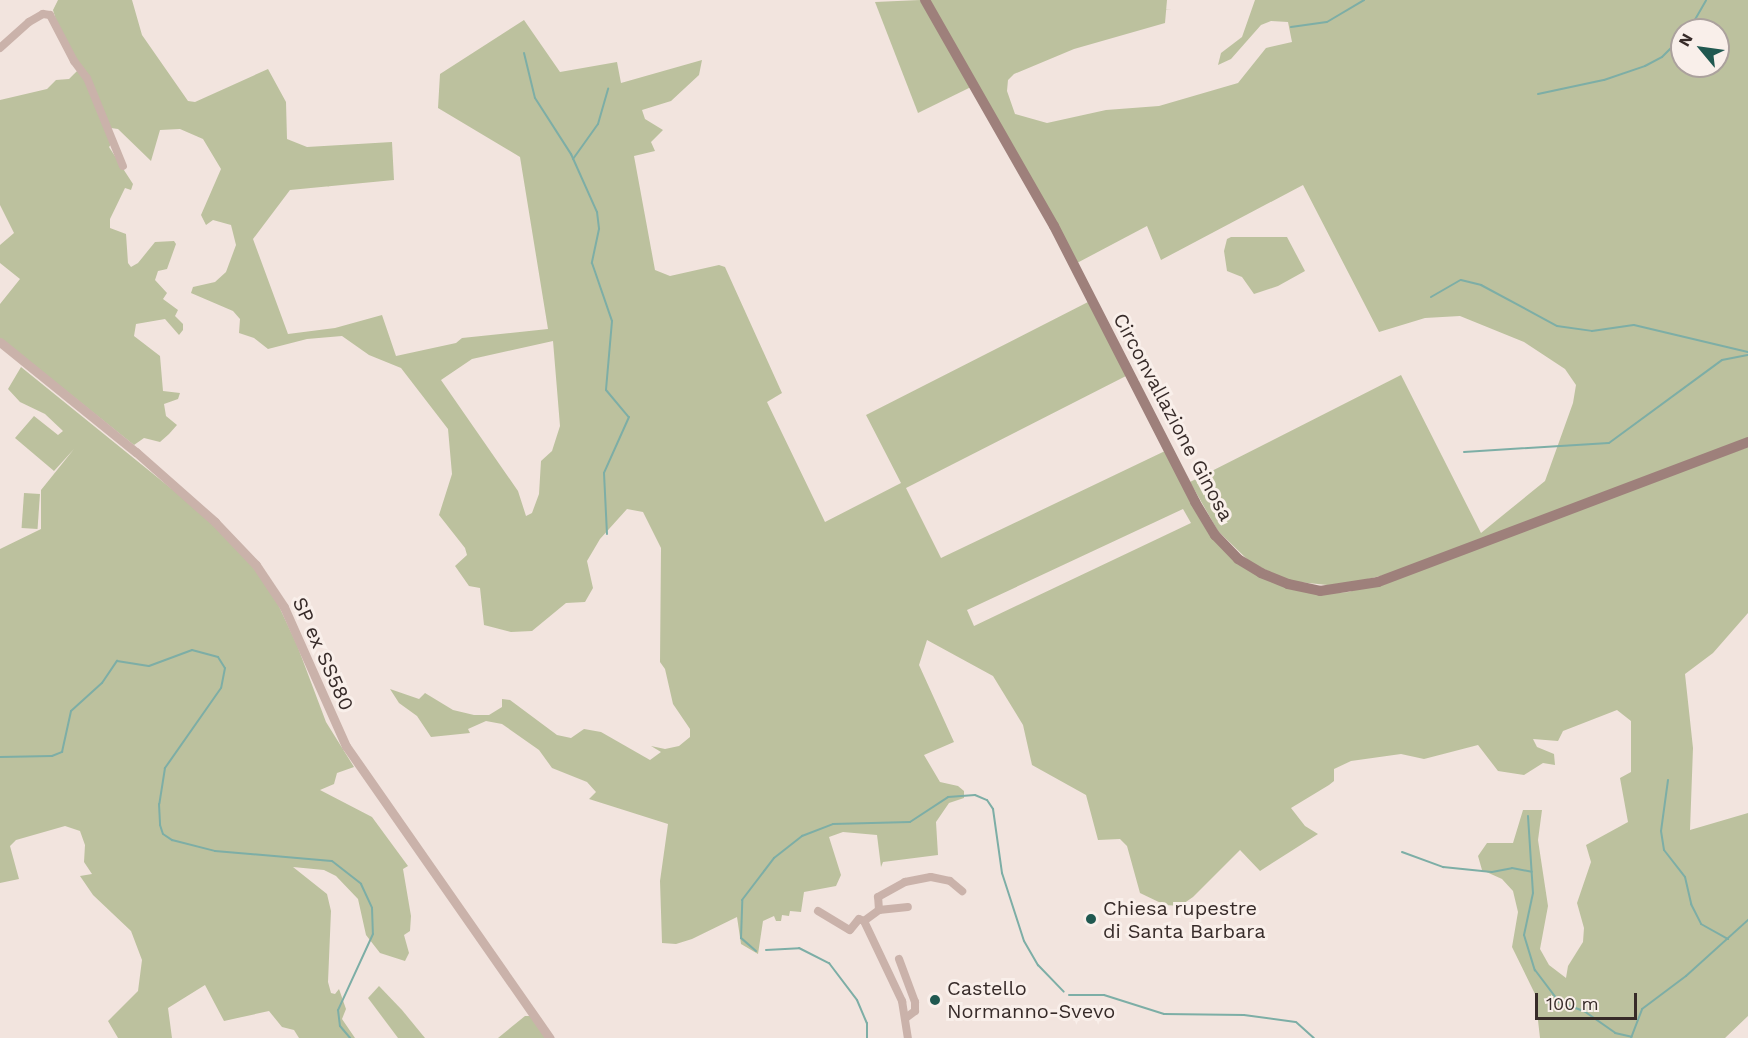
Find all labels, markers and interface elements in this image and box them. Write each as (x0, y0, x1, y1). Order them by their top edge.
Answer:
north arrow (1670, 18, 1730, 78)
text: N (1674, 30, 1697, 50)
street label: Circonvallazione Ginosa (1108, 309, 1238, 525)
street label: SP ex SS580 (287, 593, 359, 715)
place label: Chiesa rupestre di Santa Barbara (1103, 896, 1266, 943)
marker: Chiesa rupestre di Santa Barbara (1084, 912, 1098, 926)
place label: Castello Normanno-Svevo (947, 976, 1115, 1023)
scale bar (1538, 981, 1640, 1019)
marker: Castello Normanno-Svevo (928, 993, 942, 1007)
text: 100 m (1546, 993, 1599, 1014)

